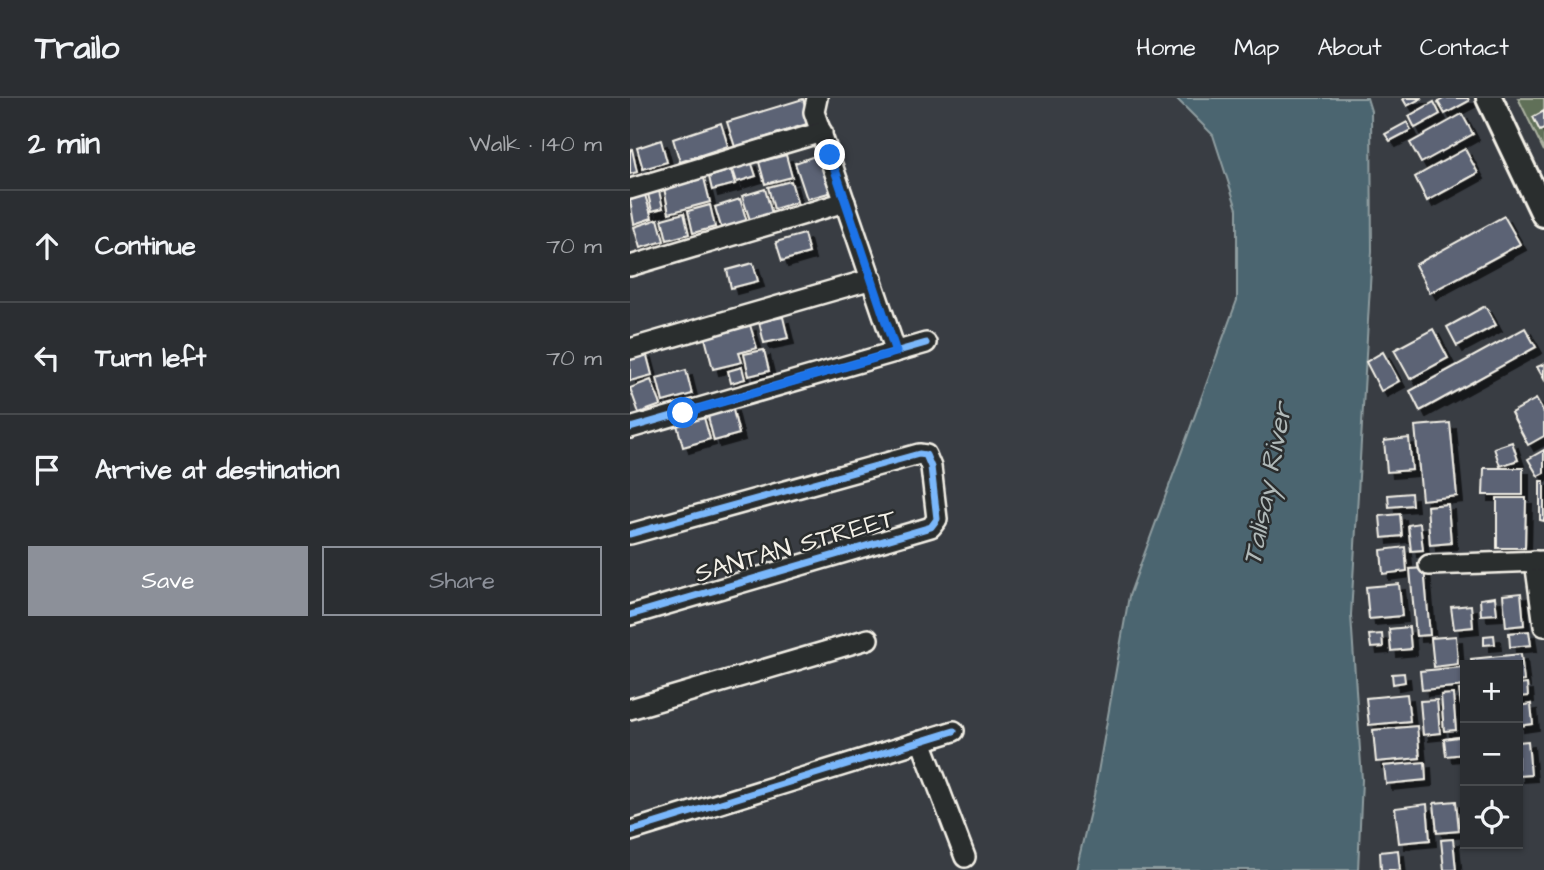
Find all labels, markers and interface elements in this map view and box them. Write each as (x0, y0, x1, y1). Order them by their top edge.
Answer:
text: Trailo (35, 25, 119, 71)
text: Home (1136, 31, 1196, 65)
text: Map (1234, 31, 1279, 65)
text: About (1317, 31, 1382, 65)
text: Contact (1420, 31, 1509, 65)
text: 2 min (28, 123, 100, 165)
text: Walk · 140 m (469, 128, 602, 160)
route end (814, 139, 845, 170)
icon: ahead (28, 227, 66, 265)
text: Continue (95, 228, 196, 264)
text: 70 m (546, 230, 602, 262)
icon: left (28, 339, 66, 377)
text: Turn left (95, 340, 206, 376)
text: 70 m (546, 342, 602, 374)
route start (667, 397, 698, 428)
water label: Talisay River (1233, 397, 1304, 569)
icon: arrive (28, 451, 66, 489)
text: Arrive at destination (95, 452, 340, 488)
street label: SANTAN STREET (691, 500, 901, 592)
button: Save (28, 546, 308, 616)
button: Share (322, 546, 602, 616)
map controls (1460, 660, 1523, 849)
button: + (1460, 660, 1523, 723)
button: − (1460, 723, 1523, 786)
button: locate (1460, 786, 1523, 849)

